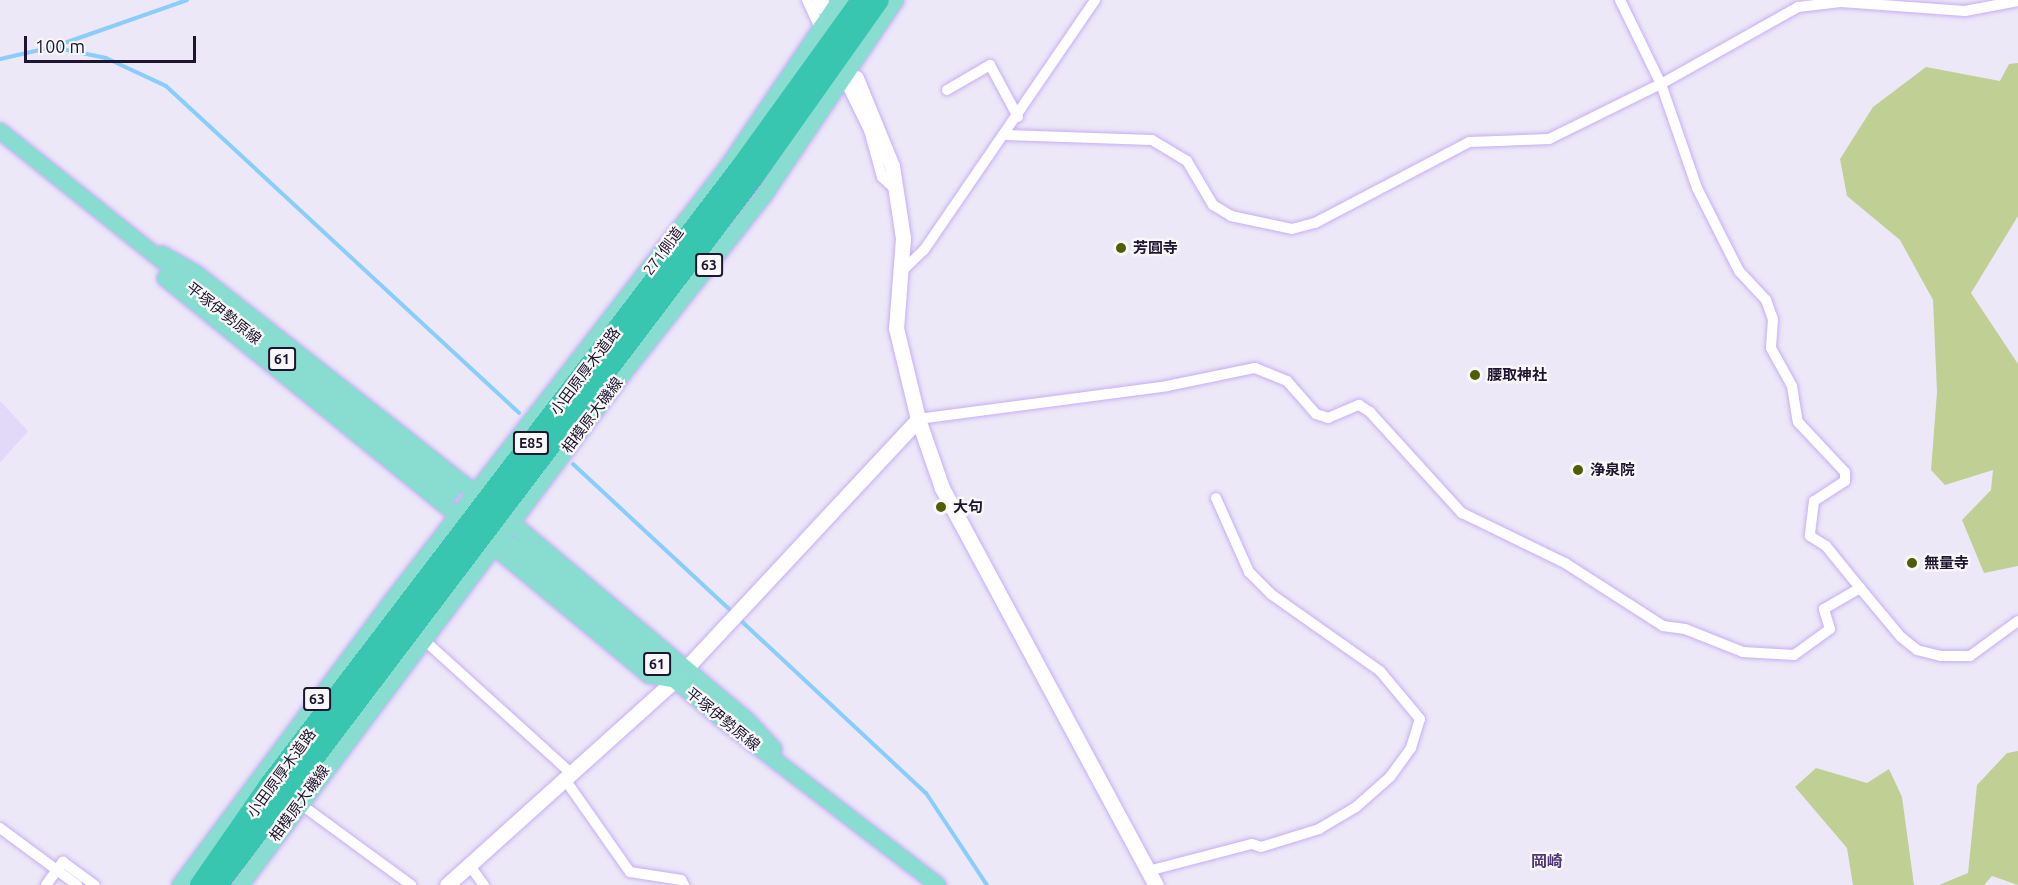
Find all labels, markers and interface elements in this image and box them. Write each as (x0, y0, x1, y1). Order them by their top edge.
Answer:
scale bar (27, 24, 200, 62)
text: 100 m (35, 36, 85, 56)
street label: 271側道 (639, 223, 687, 279)
place label: 芳圓寺 (1133, 239, 1178, 257)
marker: 芳圓寺 (1114, 241, 1128, 255)
road number: 63 (694, 254, 724, 276)
street label: 平塚伊勢原線 (183, 278, 265, 348)
street label: 小田原厚木道路 (546, 324, 624, 418)
road number: 61 (267, 348, 297, 370)
place label: 腰取神社 (1487, 366, 1547, 384)
marker: 腰取神社 (1468, 368, 1482, 382)
street label: 相模原大磯線 (558, 374, 626, 456)
road number: E85 (512, 432, 550, 454)
place label: 浄泉院 (1590, 461, 1635, 479)
marker: 浄泉院 (1571, 463, 1585, 477)
place label: 大句 (953, 498, 983, 516)
marker: 大句 (934, 500, 948, 514)
place label: 無量寺 (1924, 554, 1969, 572)
marker: 無量寺 (1905, 556, 1919, 570)
road number: 61 (642, 653, 672, 675)
street label: 平塚伊勢原線 (682, 684, 764, 754)
road number: 63 (302, 688, 332, 710)
street label: 小田原厚木道路 (243, 725, 319, 821)
street label: 相模原大磯線 (265, 761, 333, 845)
district label: 岡崎 (1531, 851, 1563, 871)

